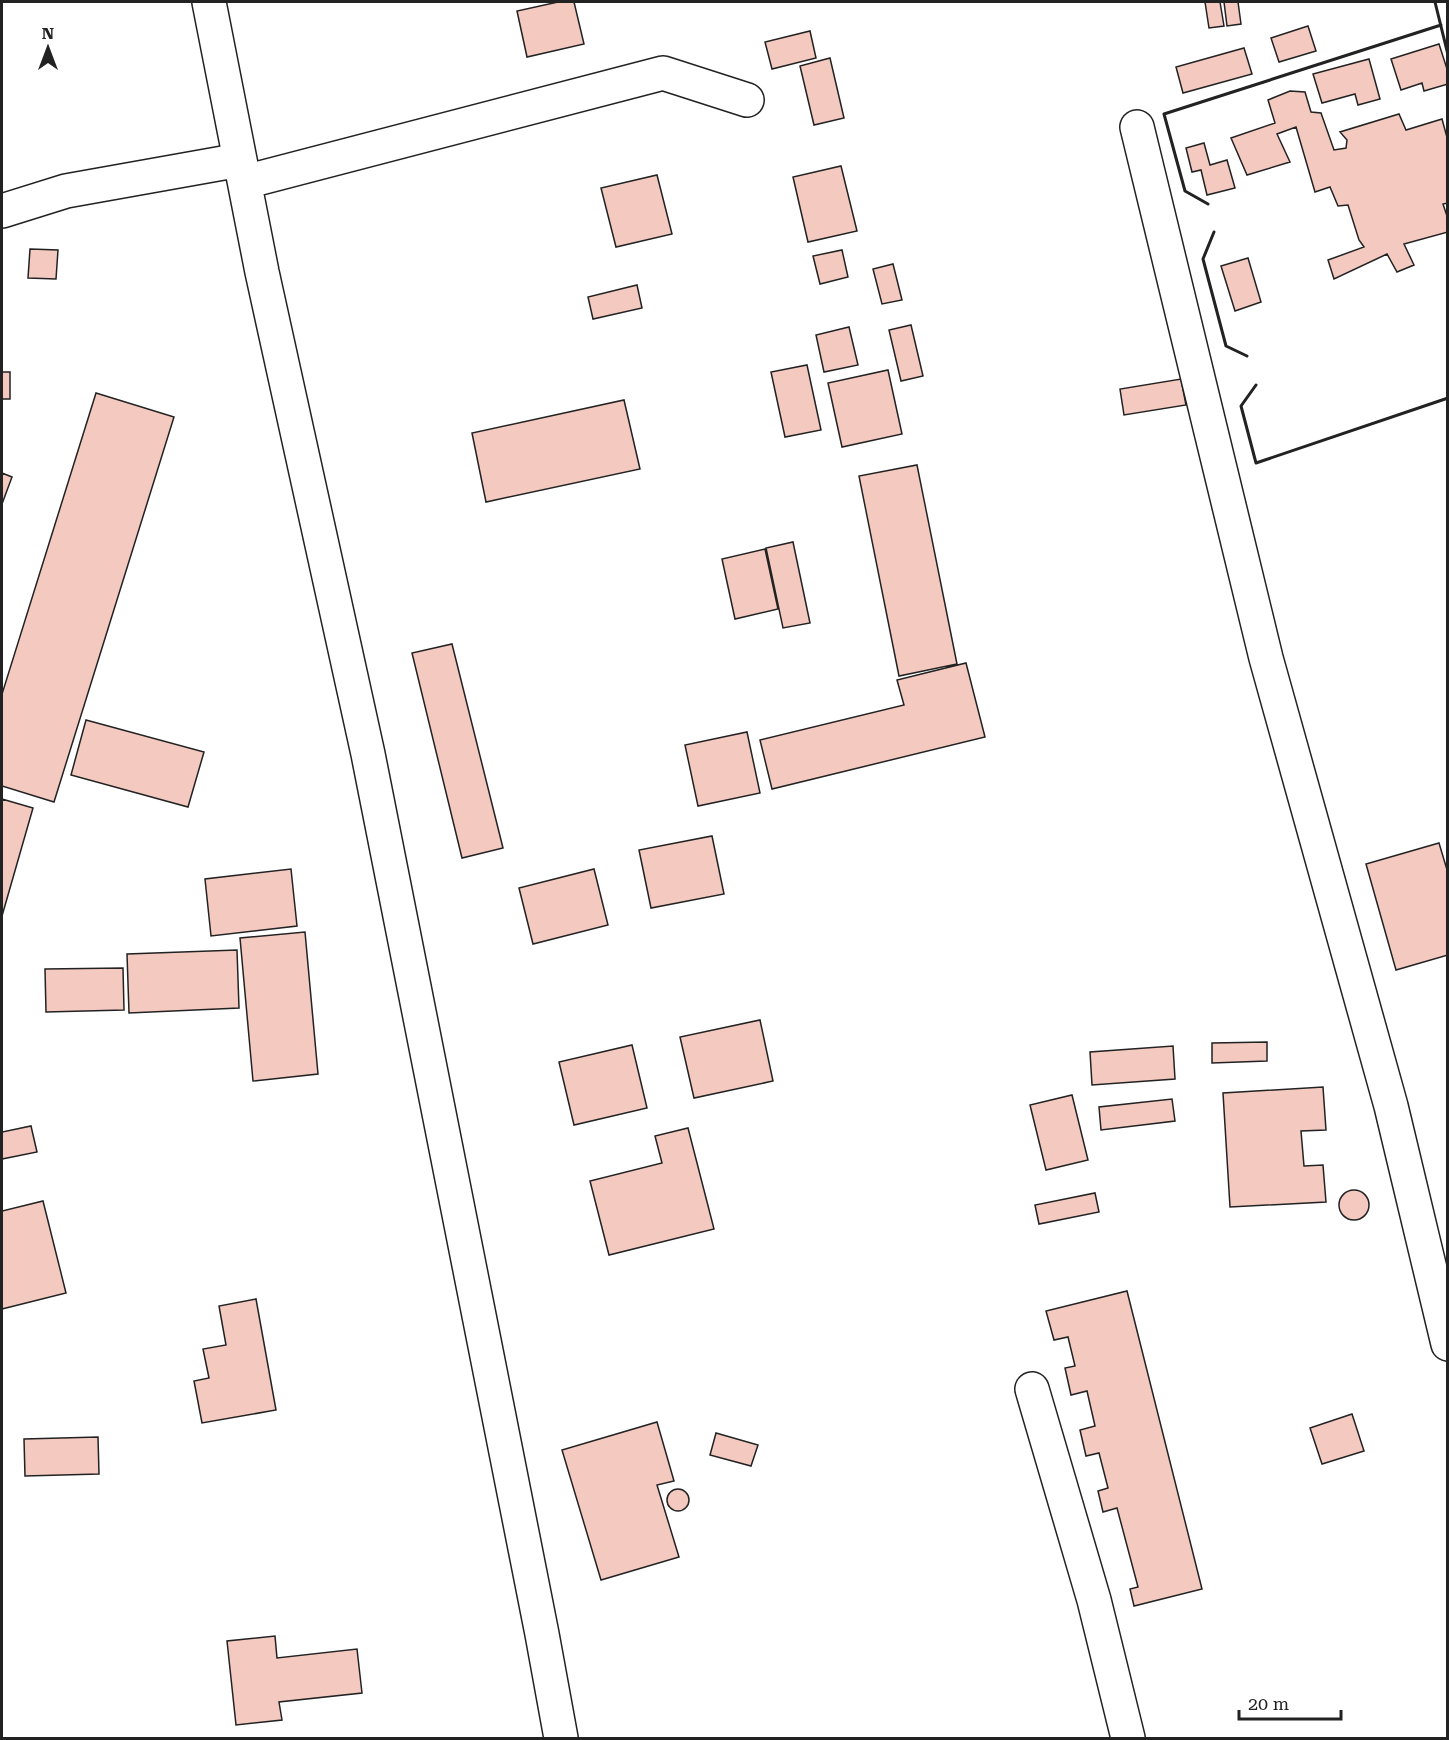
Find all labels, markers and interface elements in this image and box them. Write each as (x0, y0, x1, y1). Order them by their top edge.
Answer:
north arrow (18, 18, 78, 78)
text: N (42, 24, 54, 43)
scale bar (1239, 1683, 1341, 1721)
text: 20 m (1248, 1693, 1289, 1714)

